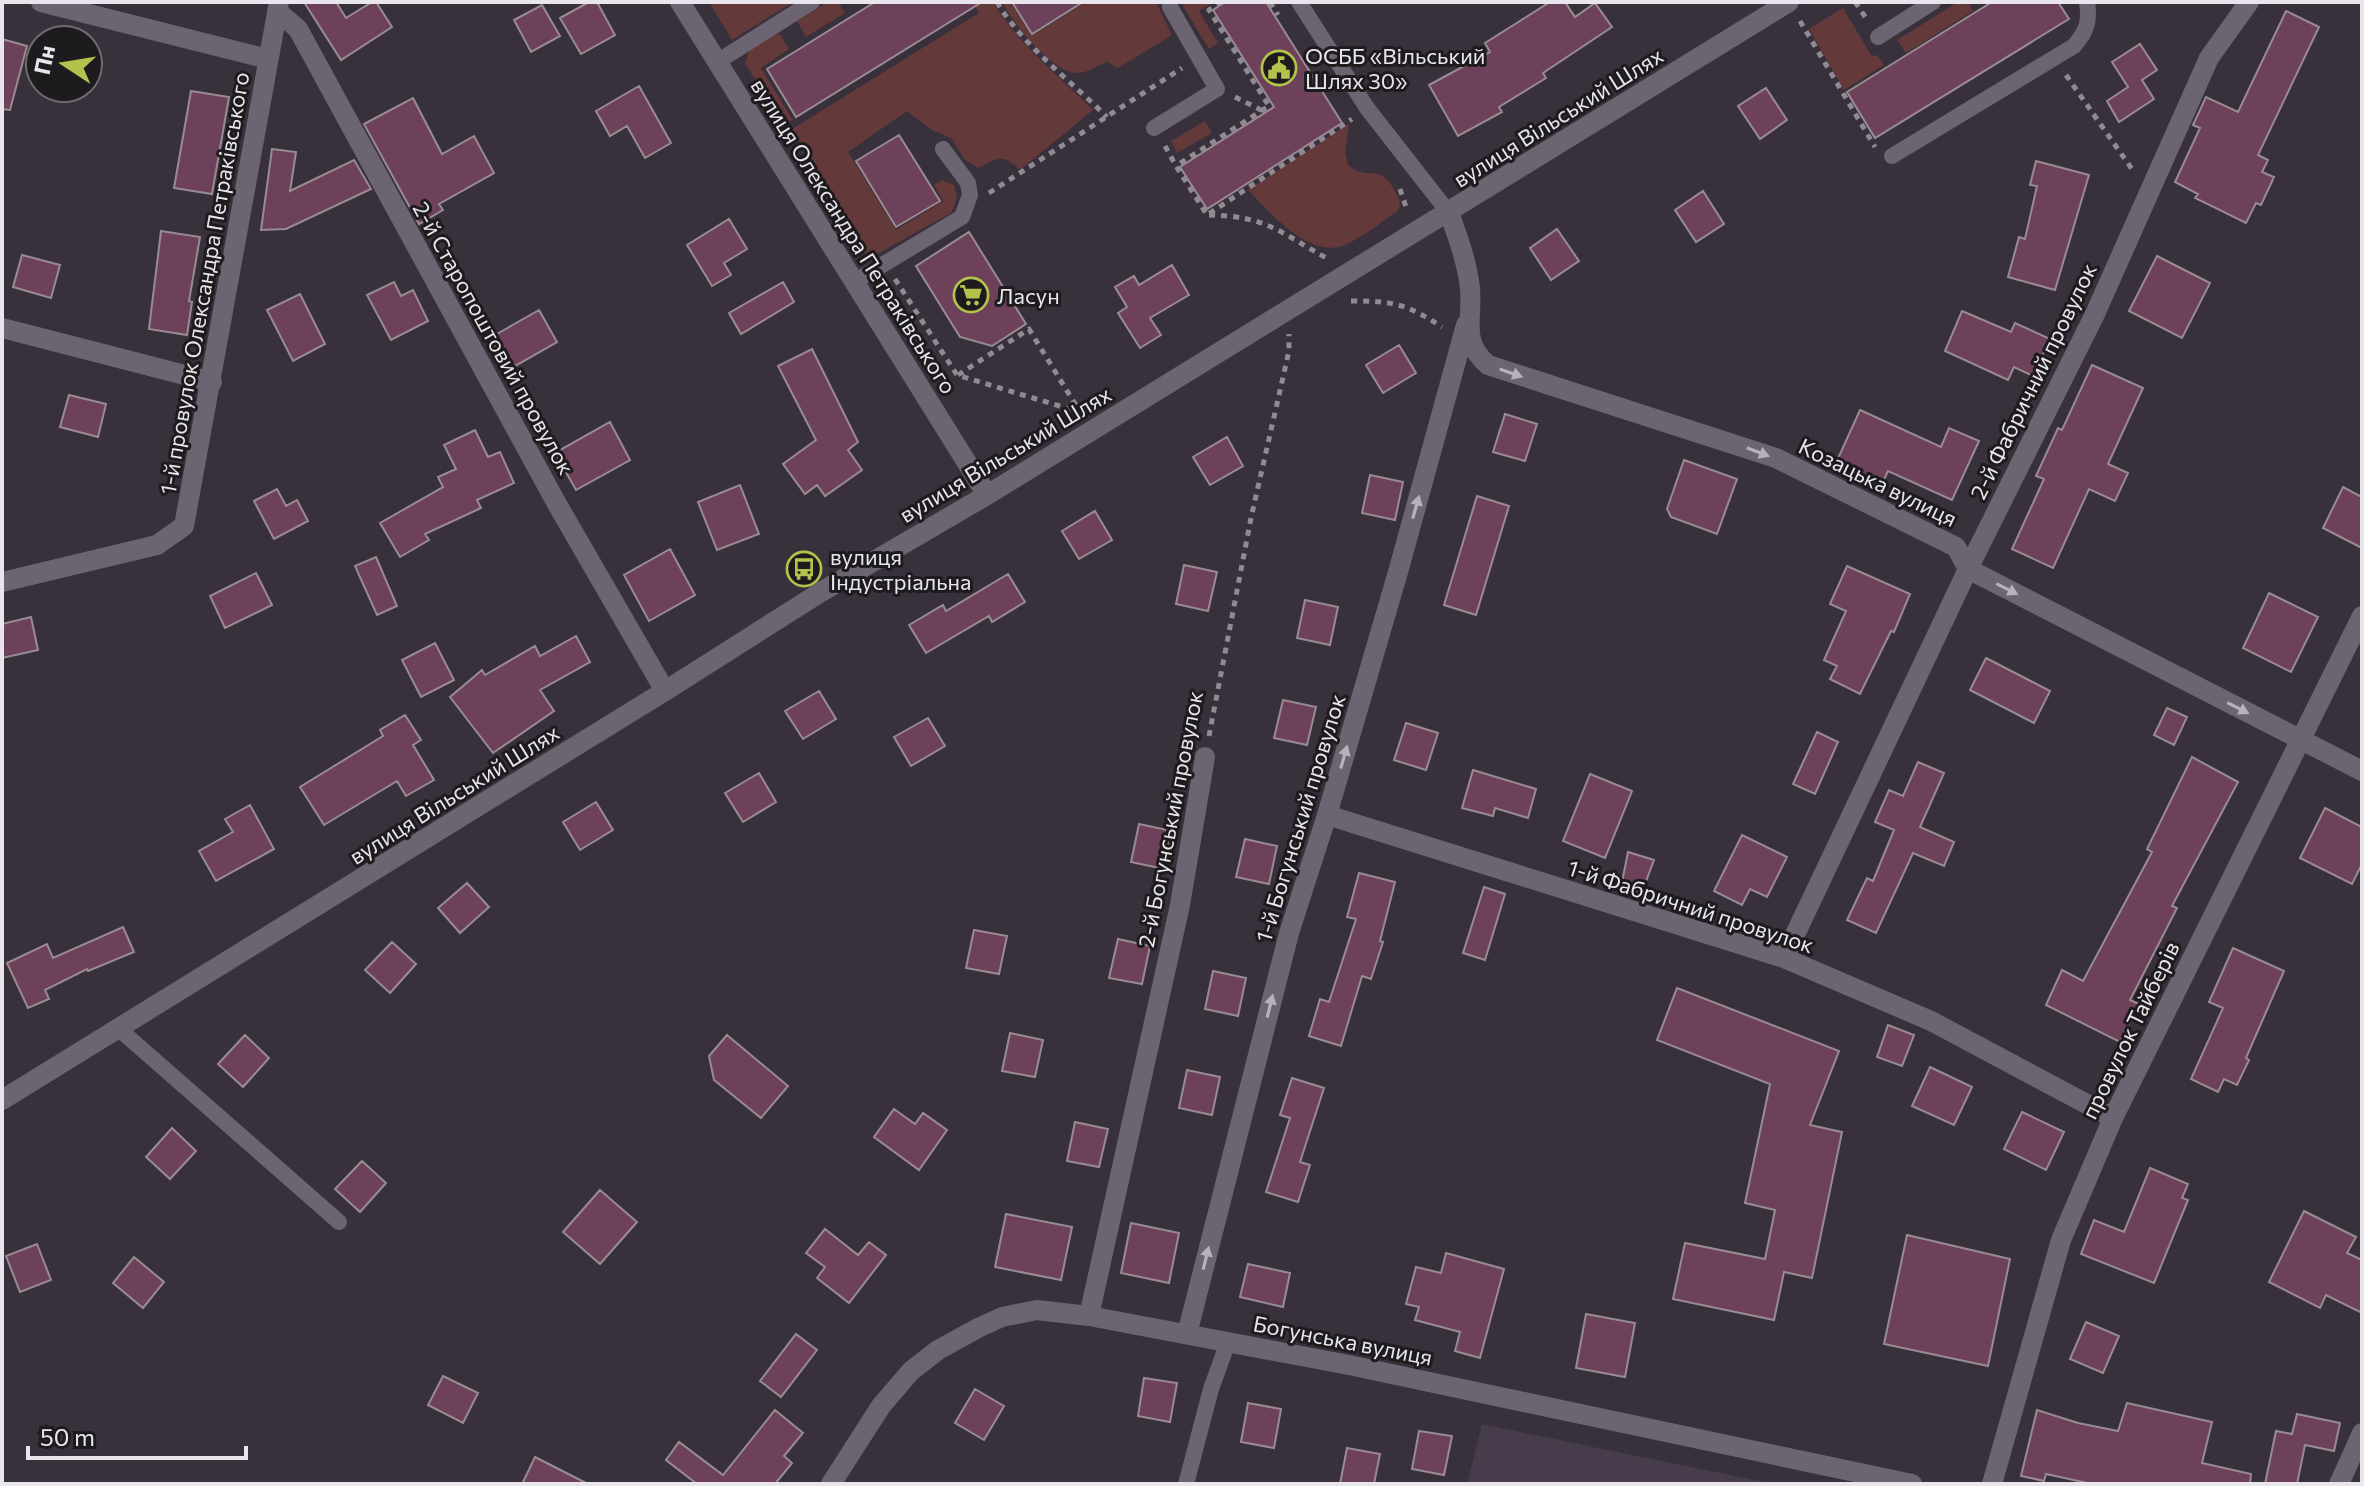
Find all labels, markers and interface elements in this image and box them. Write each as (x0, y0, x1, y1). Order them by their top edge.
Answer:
north arrow (24, 24, 104, 104)
street label: вулиця Вільський Шлях (1448, 41, 1668, 193)
place label: ОСББ «Вільський Шлях 30» (1305, 42, 1485, 94)
text: Пн (28, 43, 60, 77)
public building icon: ОСББ «Вільський Шлях 30» (1260, 49, 1298, 87)
street label: 1-й провулок Олександра Петраківського (153, 70, 255, 496)
street label: вулиця Олександра Петраківського (745, 73, 963, 399)
street label: 2-й Старопоштовий провулок (408, 197, 580, 479)
street label: 2-й Фабричний провулок (1964, 258, 2102, 504)
supermarket icon: Ласун (952, 276, 990, 314)
place label: Ласун (997, 282, 1060, 309)
one-way arrow (1499, 368, 1523, 380)
street label: вулиця Вільський Шлях (894, 380, 1116, 528)
street label: Козацька вулиця (1795, 432, 1961, 532)
one-way arrow (1747, 446, 1771, 459)
one-way arrow (1411, 495, 1423, 520)
place label: вулиця Індустріальна (830, 543, 972, 595)
bus stop icon: вулиця Індустріальна (785, 550, 823, 588)
one-way arrow (1995, 582, 2018, 596)
street label: 2-й Богунський провулок (1132, 688, 1208, 950)
street label: 1-й Богунський провулок (1249, 691, 1351, 945)
one-way arrow (2226, 701, 2249, 714)
street label: вулиця Вільський Шлях (344, 718, 564, 870)
one-way arrow (1338, 745, 1351, 769)
street label: 1-й Фабричний провулок (1565, 854, 1817, 959)
street label: провулок Тайберів (2075, 937, 2185, 1123)
one-way arrow (1265, 994, 1277, 1019)
one-way arrow (1201, 1246, 1213, 1271)
street label: Богунська вулиця (1251, 1309, 1435, 1371)
scale bar (28, 1410, 246, 1460)
text: 50 m (40, 1422, 95, 1451)

